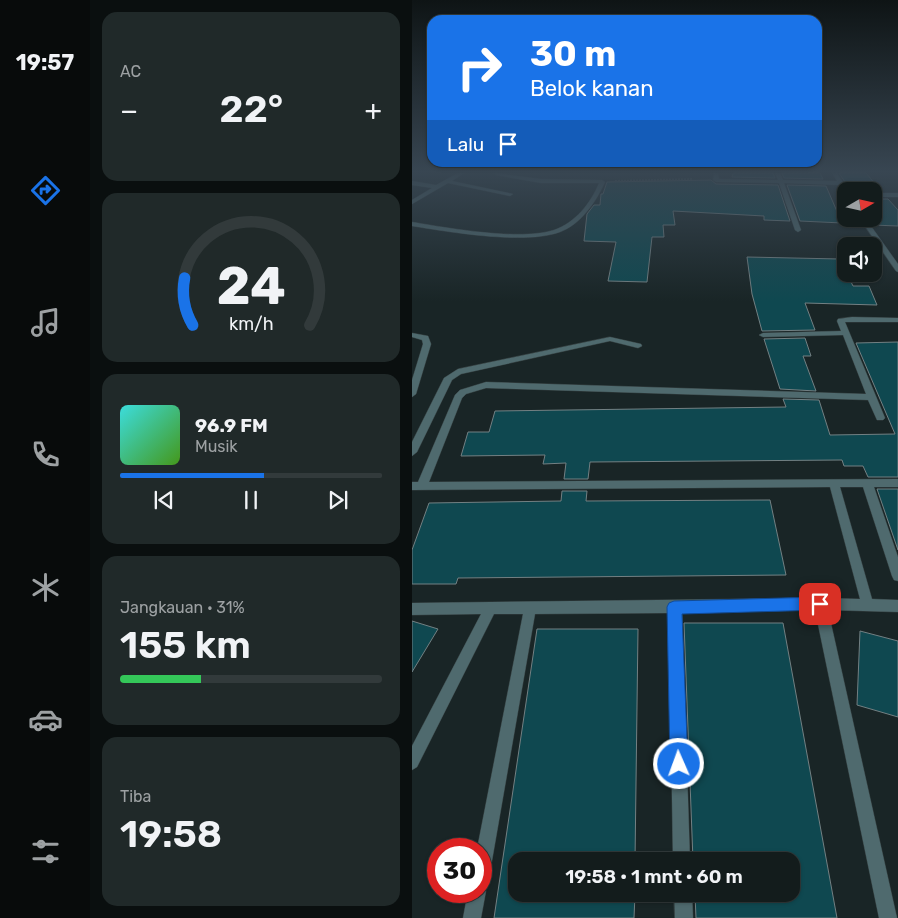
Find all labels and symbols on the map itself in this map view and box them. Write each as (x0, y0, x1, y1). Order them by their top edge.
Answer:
north arrow (837, 182, 882, 228)
pin (799, 583, 841, 625)
position arrow (652, 737, 704, 789)
speed limit sign: 30 (427, 838, 492, 903)

